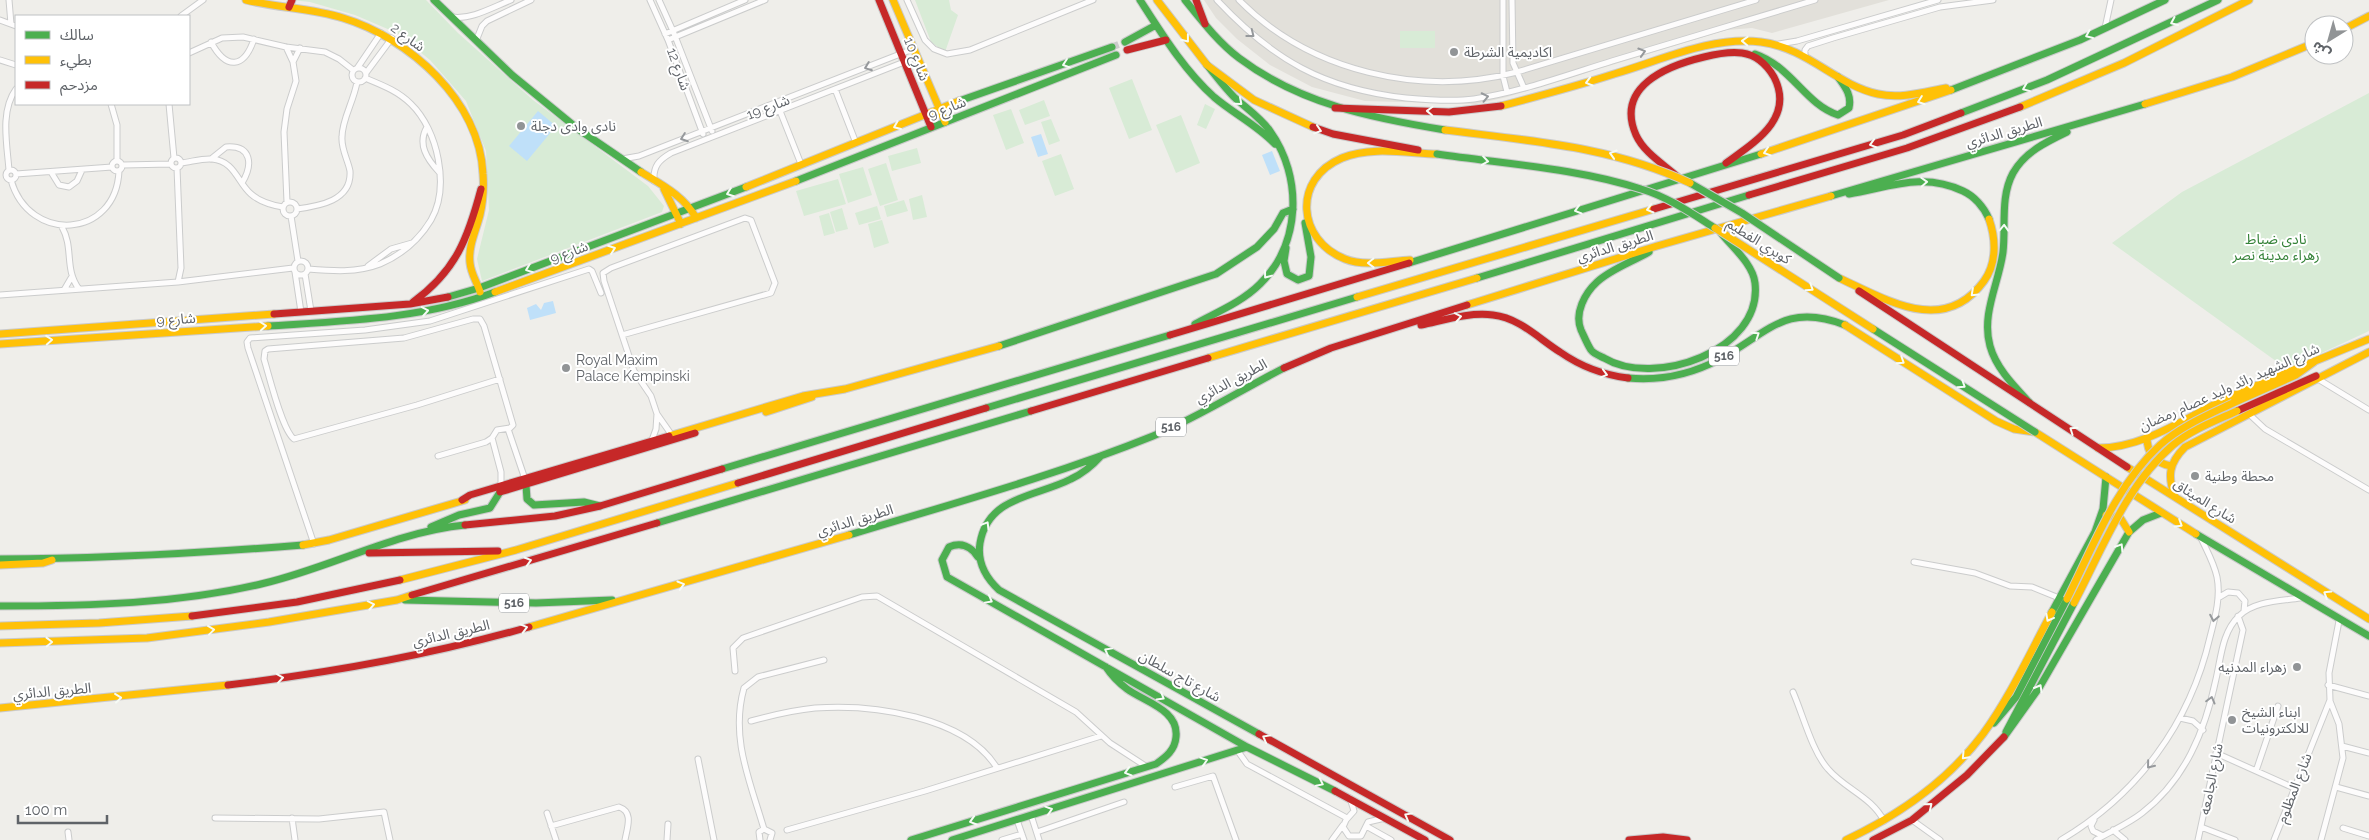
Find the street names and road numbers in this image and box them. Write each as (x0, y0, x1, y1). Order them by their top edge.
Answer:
street label: شارع 2 (386, 19, 428, 57)
street label: شارع 10 (898, 35, 933, 84)
street label: شارع 12 (661, 46, 694, 94)
street label: شارع 19 (744, 91, 793, 125)
street label: شارع 9 (926, 94, 969, 125)
street label: الطريق الدائري (1964, 113, 2045, 154)
street label: كوبري الفطيم (1722, 215, 1794, 270)
street label: الطريق الدائري (1575, 227, 1656, 268)
street label: شارع 9 (548, 238, 591, 269)
street label: شارع 9 (156, 310, 196, 331)
street label: شارع الشهيد رائد وليد عصام رمضان (2136, 340, 2323, 437)
road number: 516 (1709, 346, 1739, 366)
street label: الطريق الدائري (1192, 355, 1271, 409)
road number: 516 (1156, 418, 1186, 437)
street label: شارع الميثاق (2169, 475, 2239, 529)
street label: الطريق الدائري (815, 501, 896, 542)
road number: 516 (499, 594, 529, 612)
street label: الطريق الدائري (411, 616, 492, 653)
street label: شارع تاج سلطان (1135, 647, 1223, 708)
street label: الطريق الدائري (12, 680, 92, 706)
street label: شارع الجامعه (2196, 742, 2229, 817)
street label: شارع المظلوم (2273, 751, 2317, 826)

